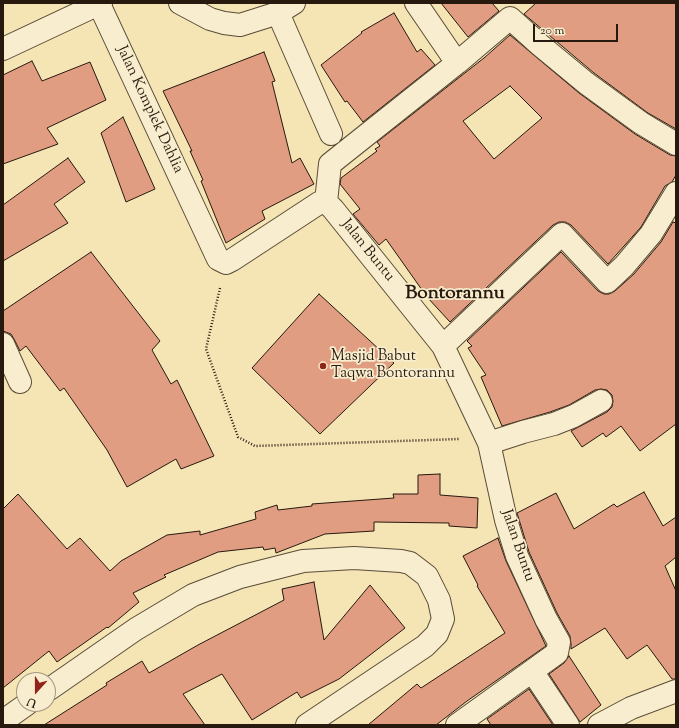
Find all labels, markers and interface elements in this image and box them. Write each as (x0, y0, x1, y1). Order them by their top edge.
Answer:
scale bar (535, 16, 620, 42)
text: 20 m (540, 22, 564, 40)
street label: Jalan Komplek Dahlia (112, 43, 186, 177)
street label: Jalan Buntu (336, 216, 398, 286)
district label: Bontorannu (405, 284, 505, 306)
place label: Masjid Babut Taqwa Bontorannu (331, 348, 455, 383)
marker: Masjid Babut Taqwa Bontorannu (318, 361, 328, 371)
street label: Jalan Buntu (496, 508, 538, 584)
north arrow (16, 672, 56, 712)
text: U (25, 693, 39, 711)

